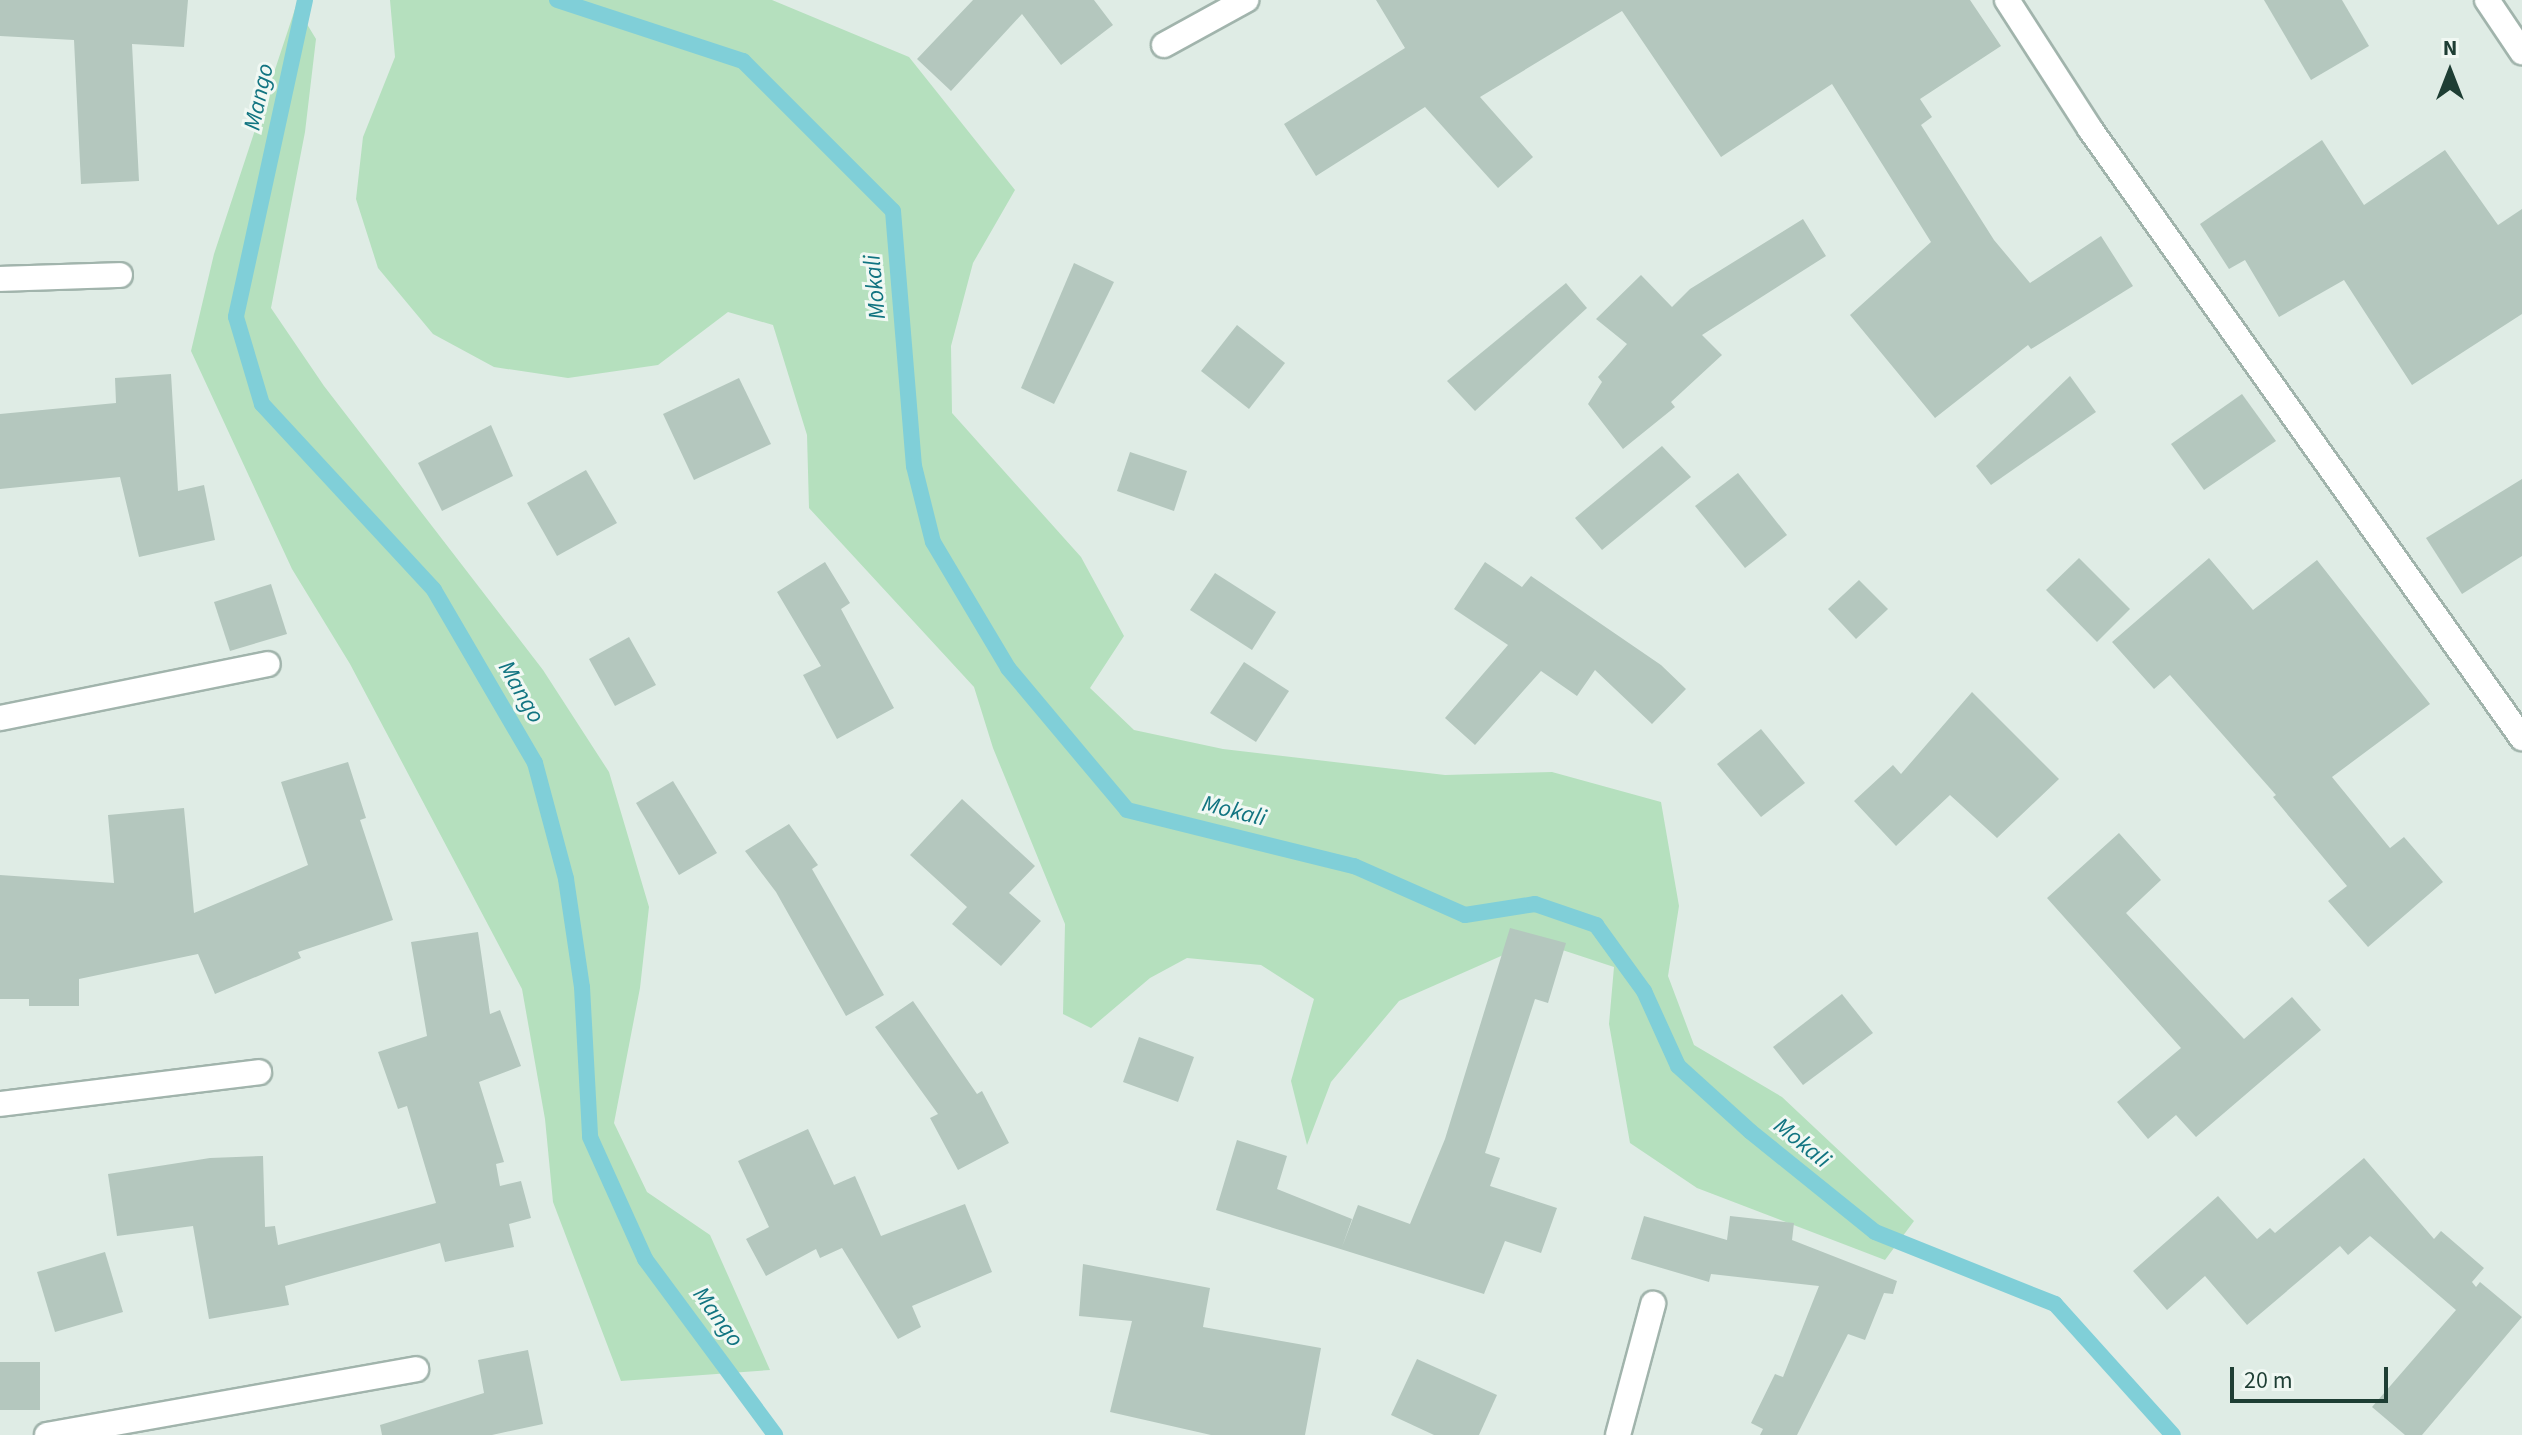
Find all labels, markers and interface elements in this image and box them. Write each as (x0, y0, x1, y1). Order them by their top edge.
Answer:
north arrow (2410, 32, 2490, 112)
text: N (2443, 32, 2457, 64)
water label: Mango (238, 61, 280, 133)
water label: Mokali (858, 253, 892, 321)
water label: Mango (492, 656, 550, 728)
water label: Mokali (1199, 789, 1269, 833)
water label: Mokali (1768, 1111, 1836, 1175)
water label: Mango (687, 1281, 749, 1353)
scale bar (2234, 1351, 2392, 1401)
text: 20 m (2244, 1363, 2293, 1398)

